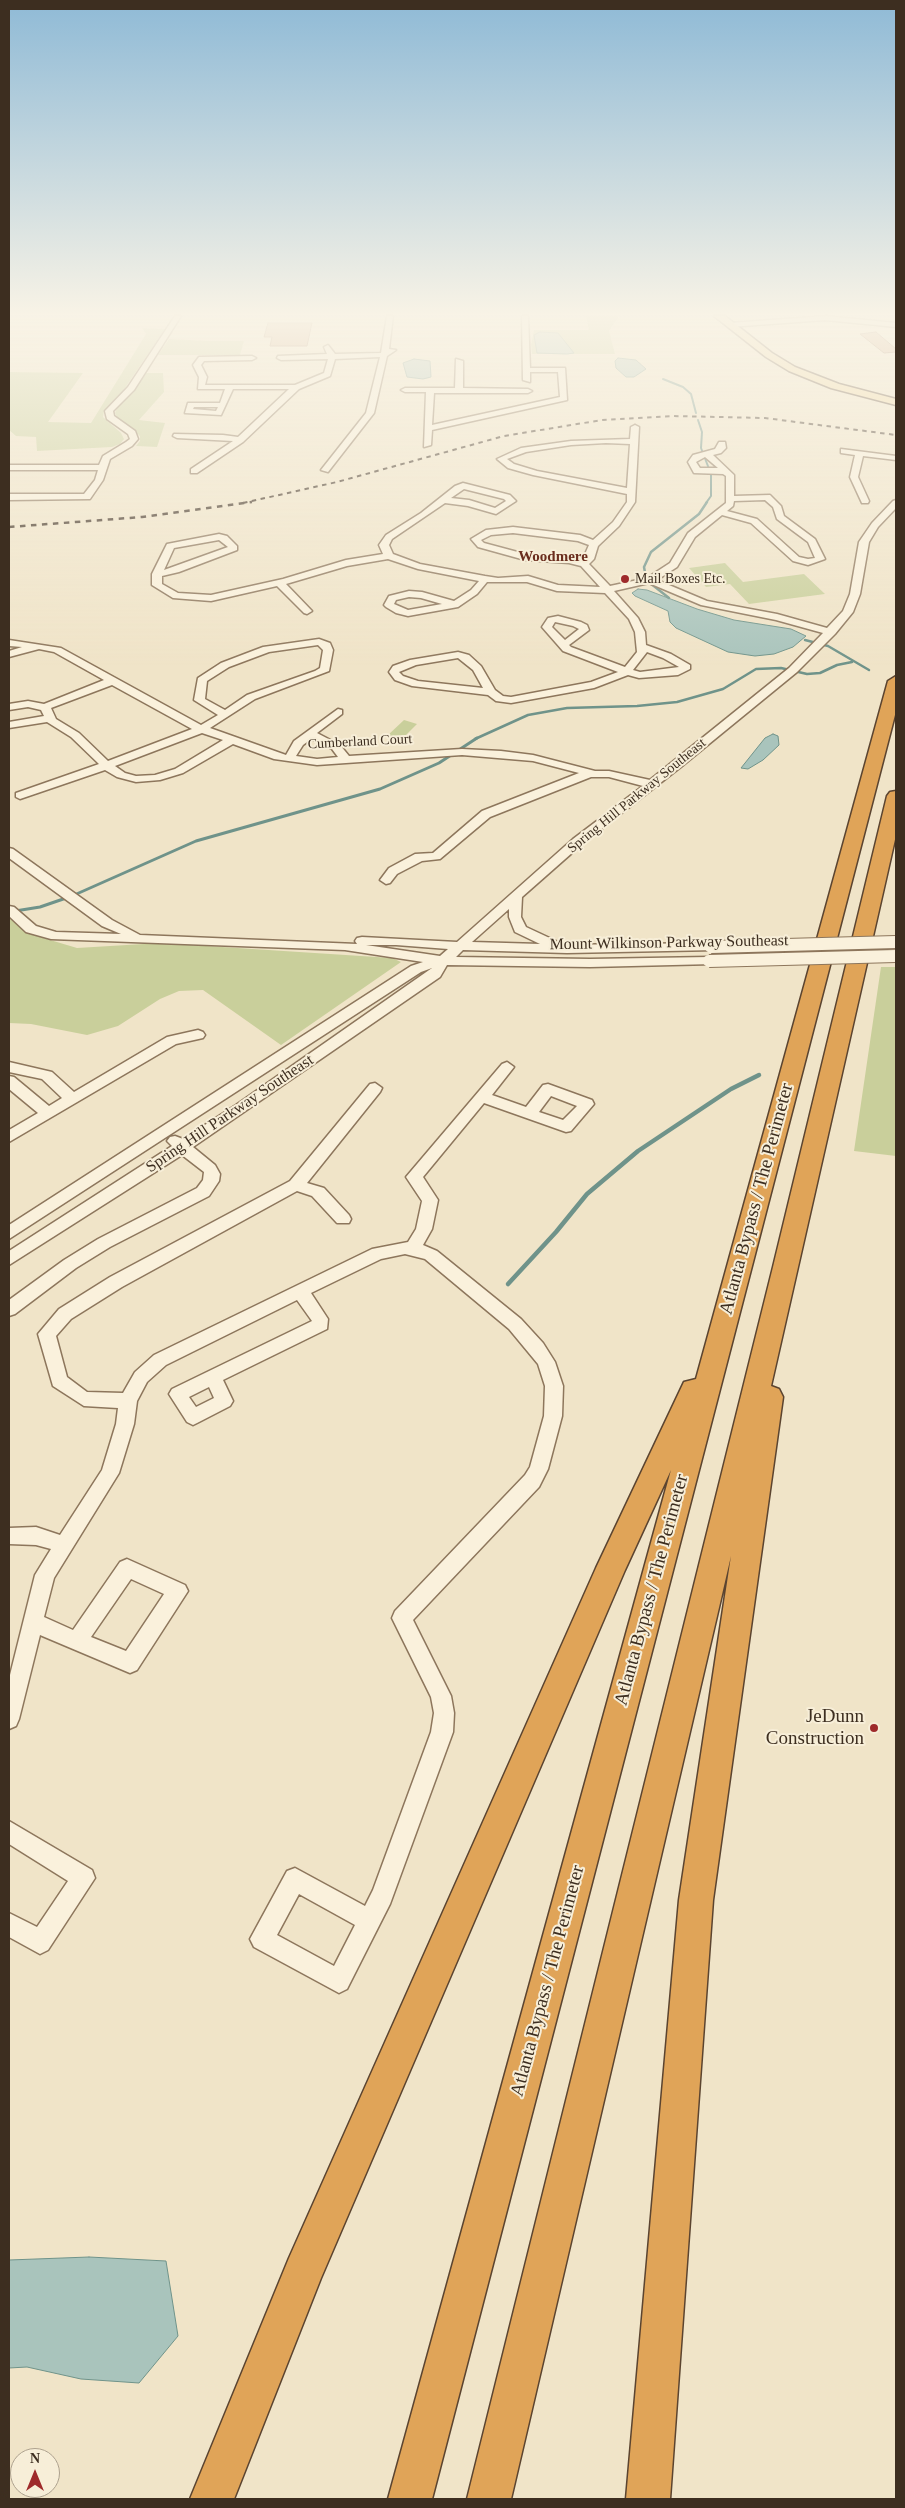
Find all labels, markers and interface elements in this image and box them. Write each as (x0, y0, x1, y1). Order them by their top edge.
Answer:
district label: Woodmere (518, 548, 588, 566)
place label: Mail Boxes Etc. (635, 571, 726, 587)
marker: Mail Boxes Etc. (619, 573, 631, 585)
street label: Cumberland Court (307, 731, 413, 753)
street label: Spring Hill Parkway Southeast (564, 735, 710, 857)
street label: Mount Wilkinson Parkway Southeast (549, 931, 789, 955)
street label: Spring Hill Parkway Southeast (143, 1051, 317, 1177)
street label: Atlanta Bypass / The Perimeter (715, 1081, 799, 1317)
street label: Atlanta Bypass / The Perimeter (610, 1472, 694, 1708)
place label: JeDunn Construction (766, 1706, 864, 1750)
marker: JeDunn Construction (868, 1722, 880, 1734)
street label: Atlanta Bypass / The Perimeter (506, 1863, 590, 2099)
north arrow (10, 2448, 60, 2498)
text: N (30, 2451, 40, 2466)

